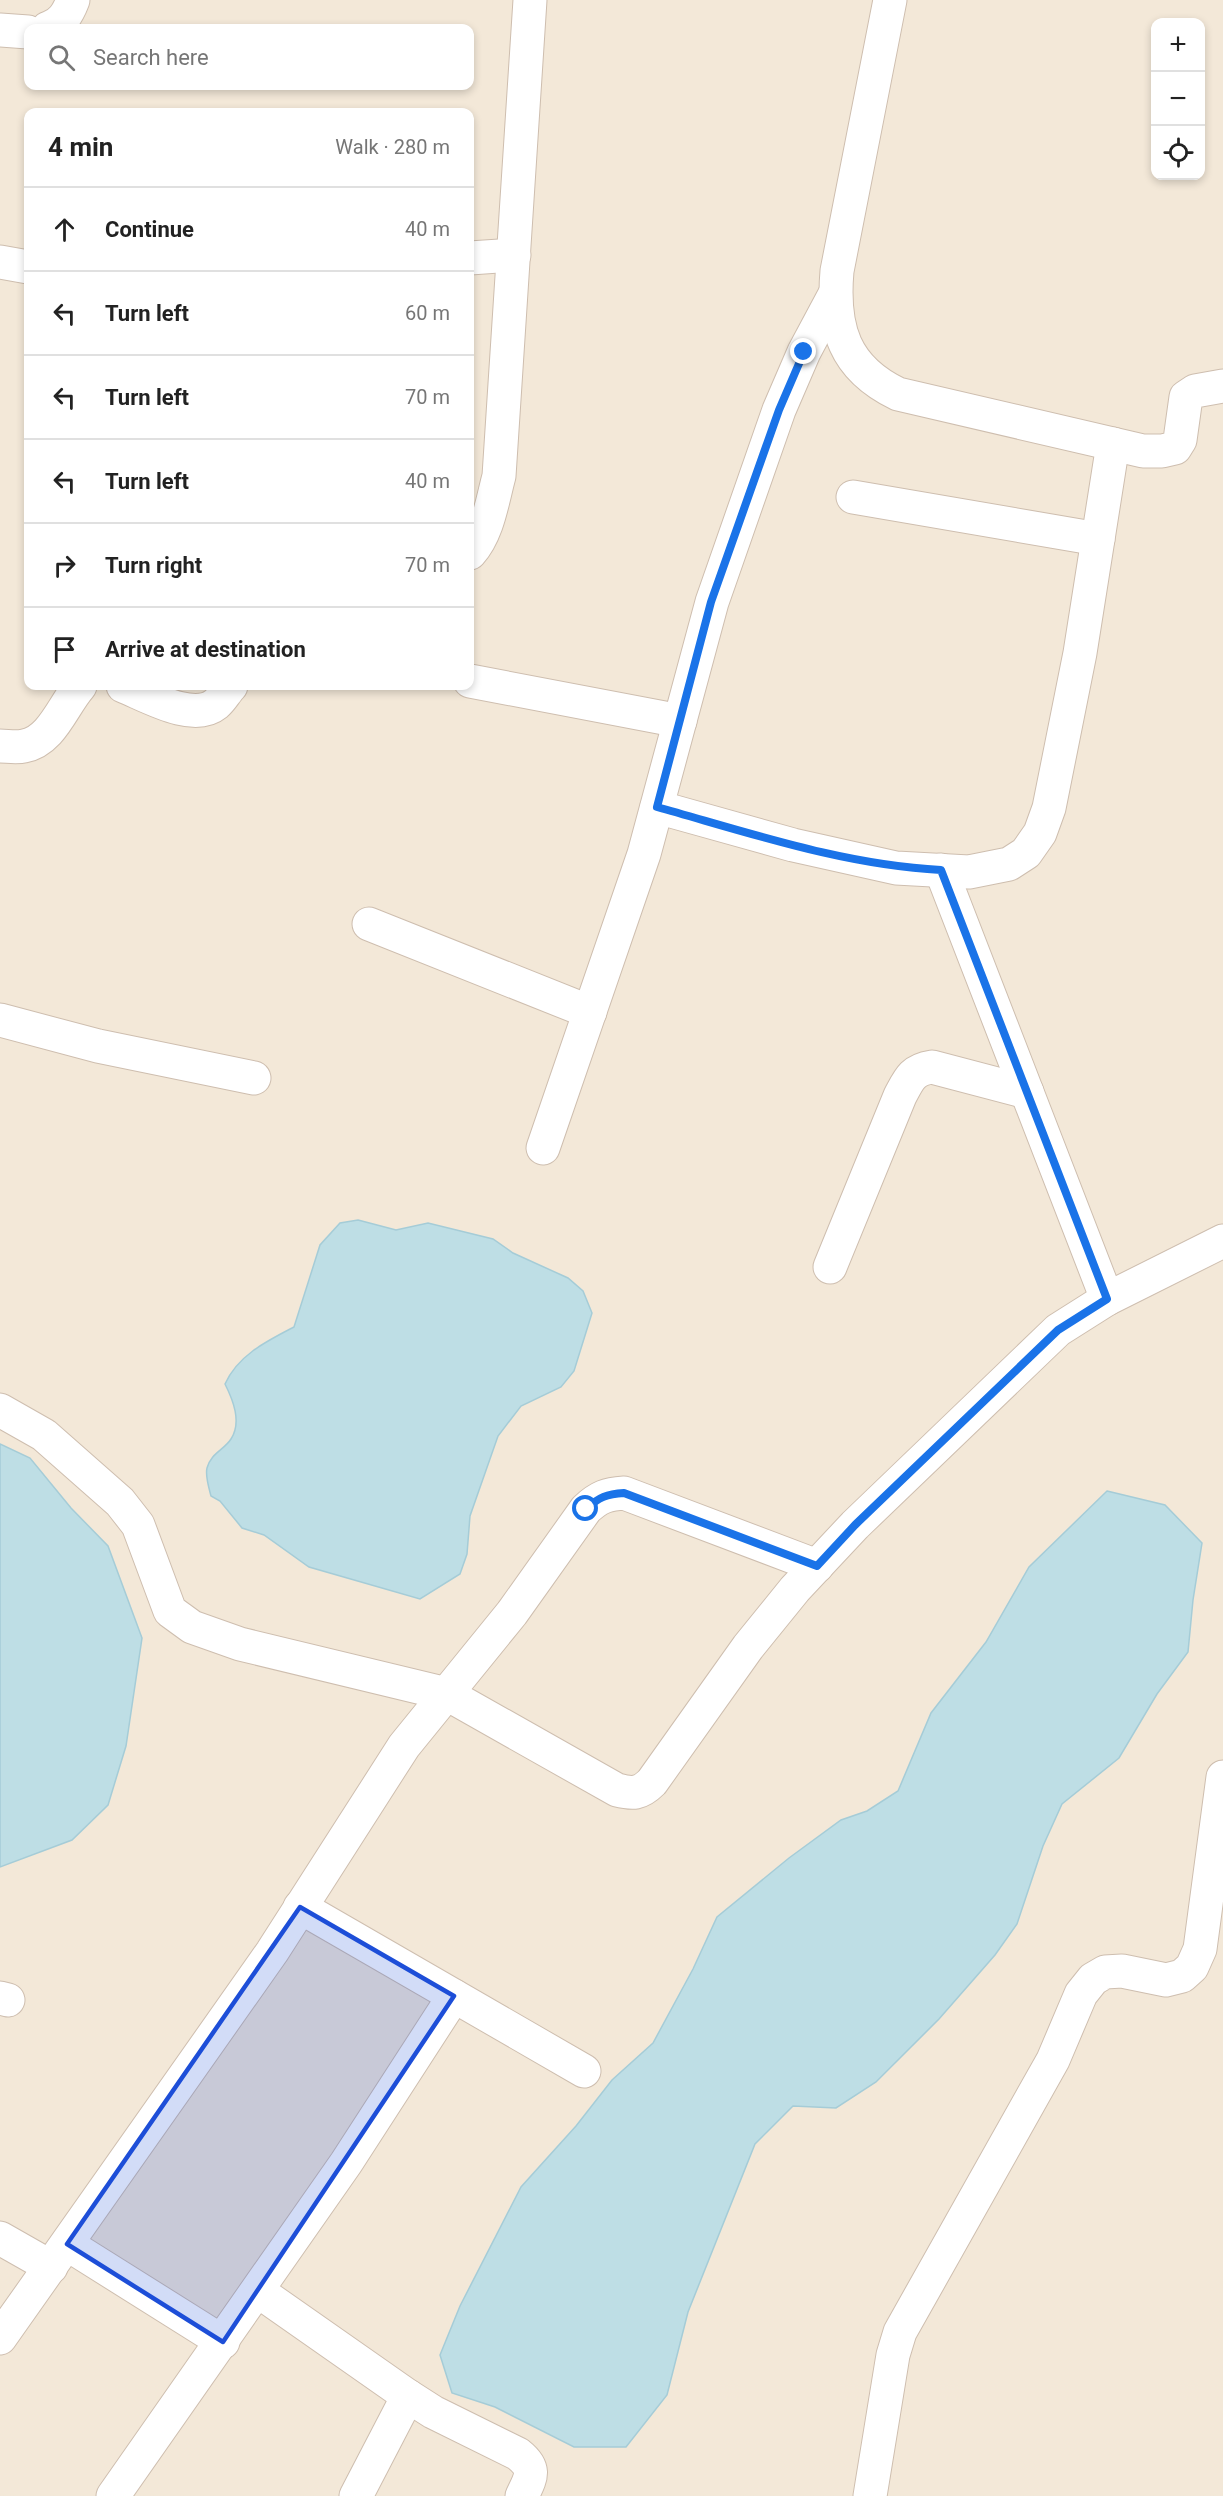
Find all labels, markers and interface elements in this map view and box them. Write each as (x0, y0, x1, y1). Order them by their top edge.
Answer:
map controls (1151, 18, 1205, 180)
button: + (1151, 18, 1205, 72)
search box (24, 24, 474, 90)
icon: search (45, 41, 78, 74)
text: Search here (93, 45, 209, 70)
button: − (1151, 72, 1205, 126)
button: locate (1151, 126, 1205, 180)
text: 4 min (48, 132, 113, 162)
text: Walk · 280 m (335, 135, 450, 159)
icon: ahead (48, 213, 81, 246)
text: Continue (105, 217, 194, 242)
text: 40 m (405, 217, 450, 241)
icon: left (48, 297, 81, 330)
text: Turn left (105, 301, 189, 326)
text: 60 m (405, 301, 450, 325)
route end (790, 338, 816, 364)
icon: left (48, 381, 81, 414)
text: Turn left (105, 385, 189, 410)
text: 70 m (405, 385, 450, 409)
icon: left (48, 465, 81, 498)
text: Turn left (105, 469, 189, 494)
text: 40 m (405, 469, 450, 493)
icon: right (48, 549, 81, 582)
text: Turn right (105, 553, 202, 578)
text: 70 m (405, 553, 450, 577)
icon: arrive (48, 633, 81, 666)
text: Arrive at destination (105, 637, 306, 662)
route start (572, 1495, 598, 1521)

